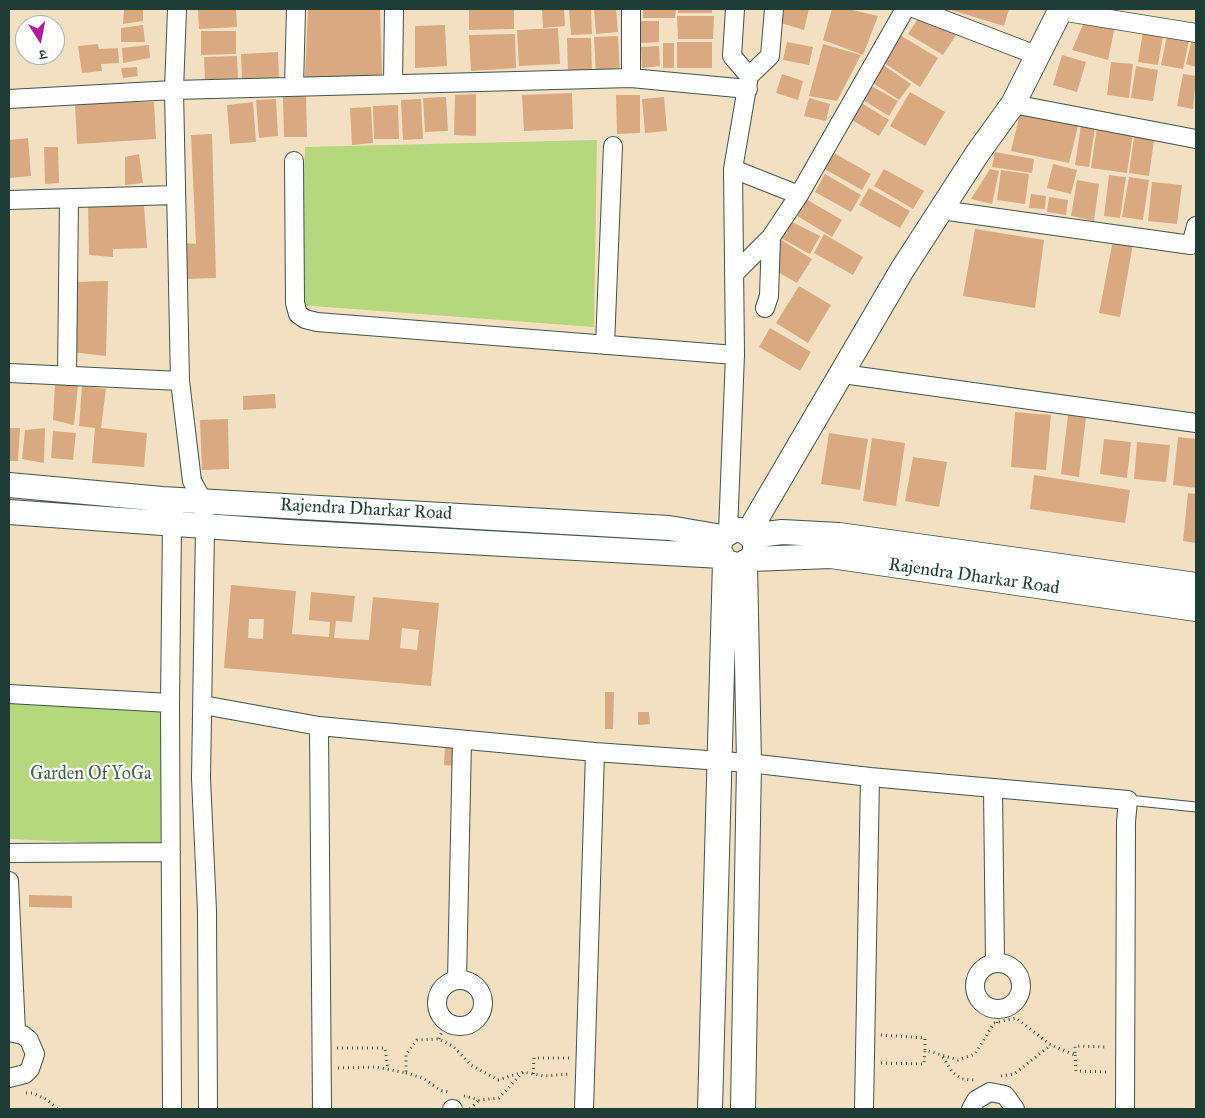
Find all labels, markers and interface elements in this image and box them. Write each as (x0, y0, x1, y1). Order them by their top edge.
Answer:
north arrow (15, 15, 65, 65)
text: उ (38, 45, 48, 63)
street label: Rajendra Dharkar Road (279, 495, 453, 525)
street label: Rajendra Dharkar Road (887, 554, 1061, 600)
park label: Garden Of YoGa (30, 764, 152, 786)

